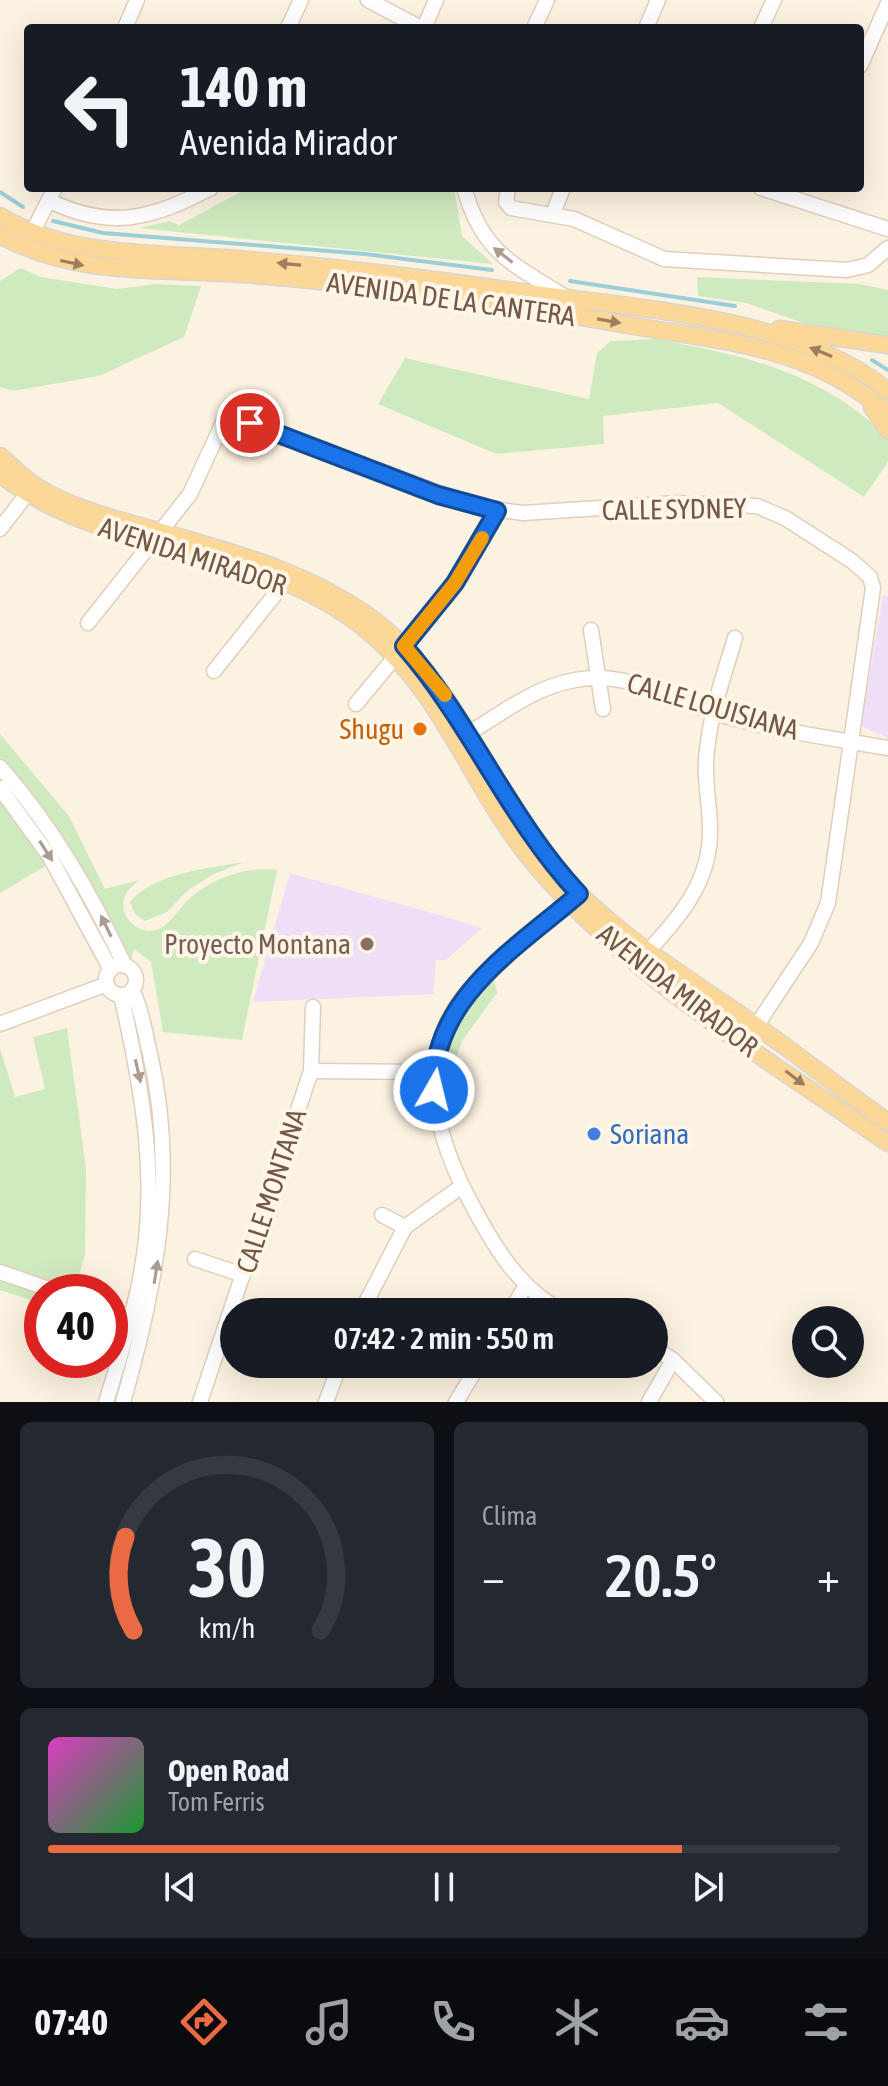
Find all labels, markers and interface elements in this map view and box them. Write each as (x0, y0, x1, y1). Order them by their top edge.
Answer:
text: 140 m (180, 55, 307, 119)
icon: left (48, 56, 152, 160)
text: Avenida Mirador (180, 121, 397, 163)
one-way arrow (493, 248, 513, 264)
one-way arrow (60, 257, 85, 269)
one-way arrow (276, 257, 301, 270)
street label: AVENIDA DE LA CANTERA (325, 266, 577, 332)
one-way arrow (596, 316, 621, 328)
one-way arrow (809, 346, 833, 359)
pin (216, 389, 284, 457)
icon: arrive (228, 401, 272, 445)
street label: CALLE SYDNEY (601, 492, 747, 526)
street label: AVENIDA MIRADOR (95, 511, 291, 601)
street label: CALLE LOUISIANA (624, 666, 803, 746)
place label: Shugu (340, 713, 404, 745)
marker: Shugu (411, 720, 429, 738)
one-way arrow (38, 841, 53, 862)
one-way arrow (99, 915, 113, 938)
street label: AVENIDA MIRADOR (591, 917, 765, 1063)
place label: Proyecto Montana (164, 928, 351, 960)
marker: Proyecto Montana (358, 935, 376, 953)
position arrow (392, 1048, 476, 1132)
one-way arrow (133, 1058, 145, 1083)
one-way arrow (784, 1070, 805, 1086)
street label: CALLE MONTANA (229, 1105, 313, 1277)
place label: Soriana (610, 1118, 689, 1150)
marker: Soriana (585, 1125, 603, 1143)
one-way arrow (150, 1259, 163, 1284)
speed limit sign: 40 (24, 1274, 128, 1378)
map controls (792, 1306, 864, 1378)
button: search (792, 1306, 864, 1378)
text: 07:42 · 2 min · 550 m (334, 1321, 554, 1355)
text: Clima (482, 1501, 537, 1531)
text: 30 (188, 1519, 266, 1615)
text: 20.5° (605, 1541, 717, 1610)
text: − (482, 1551, 505, 1601)
text: + (817, 1551, 840, 1601)
text: km/h (199, 1611, 255, 1644)
text: Open Road (168, 1753, 289, 1787)
text: Tom Ferris (168, 1787, 265, 1817)
icon: previous (158, 1865, 202, 1909)
icon: pause (422, 1865, 466, 1909)
icon: next (686, 1865, 730, 1909)
icon: directions (176, 1994, 232, 2050)
icon: music (301, 1994, 357, 2050)
icon: phone (425, 1994, 481, 2050)
icon: climate (549, 1994, 605, 2050)
icon: car (674, 1994, 730, 2050)
icon: filters (798, 1994, 854, 2050)
text: 07:40 (34, 2001, 108, 2043)

